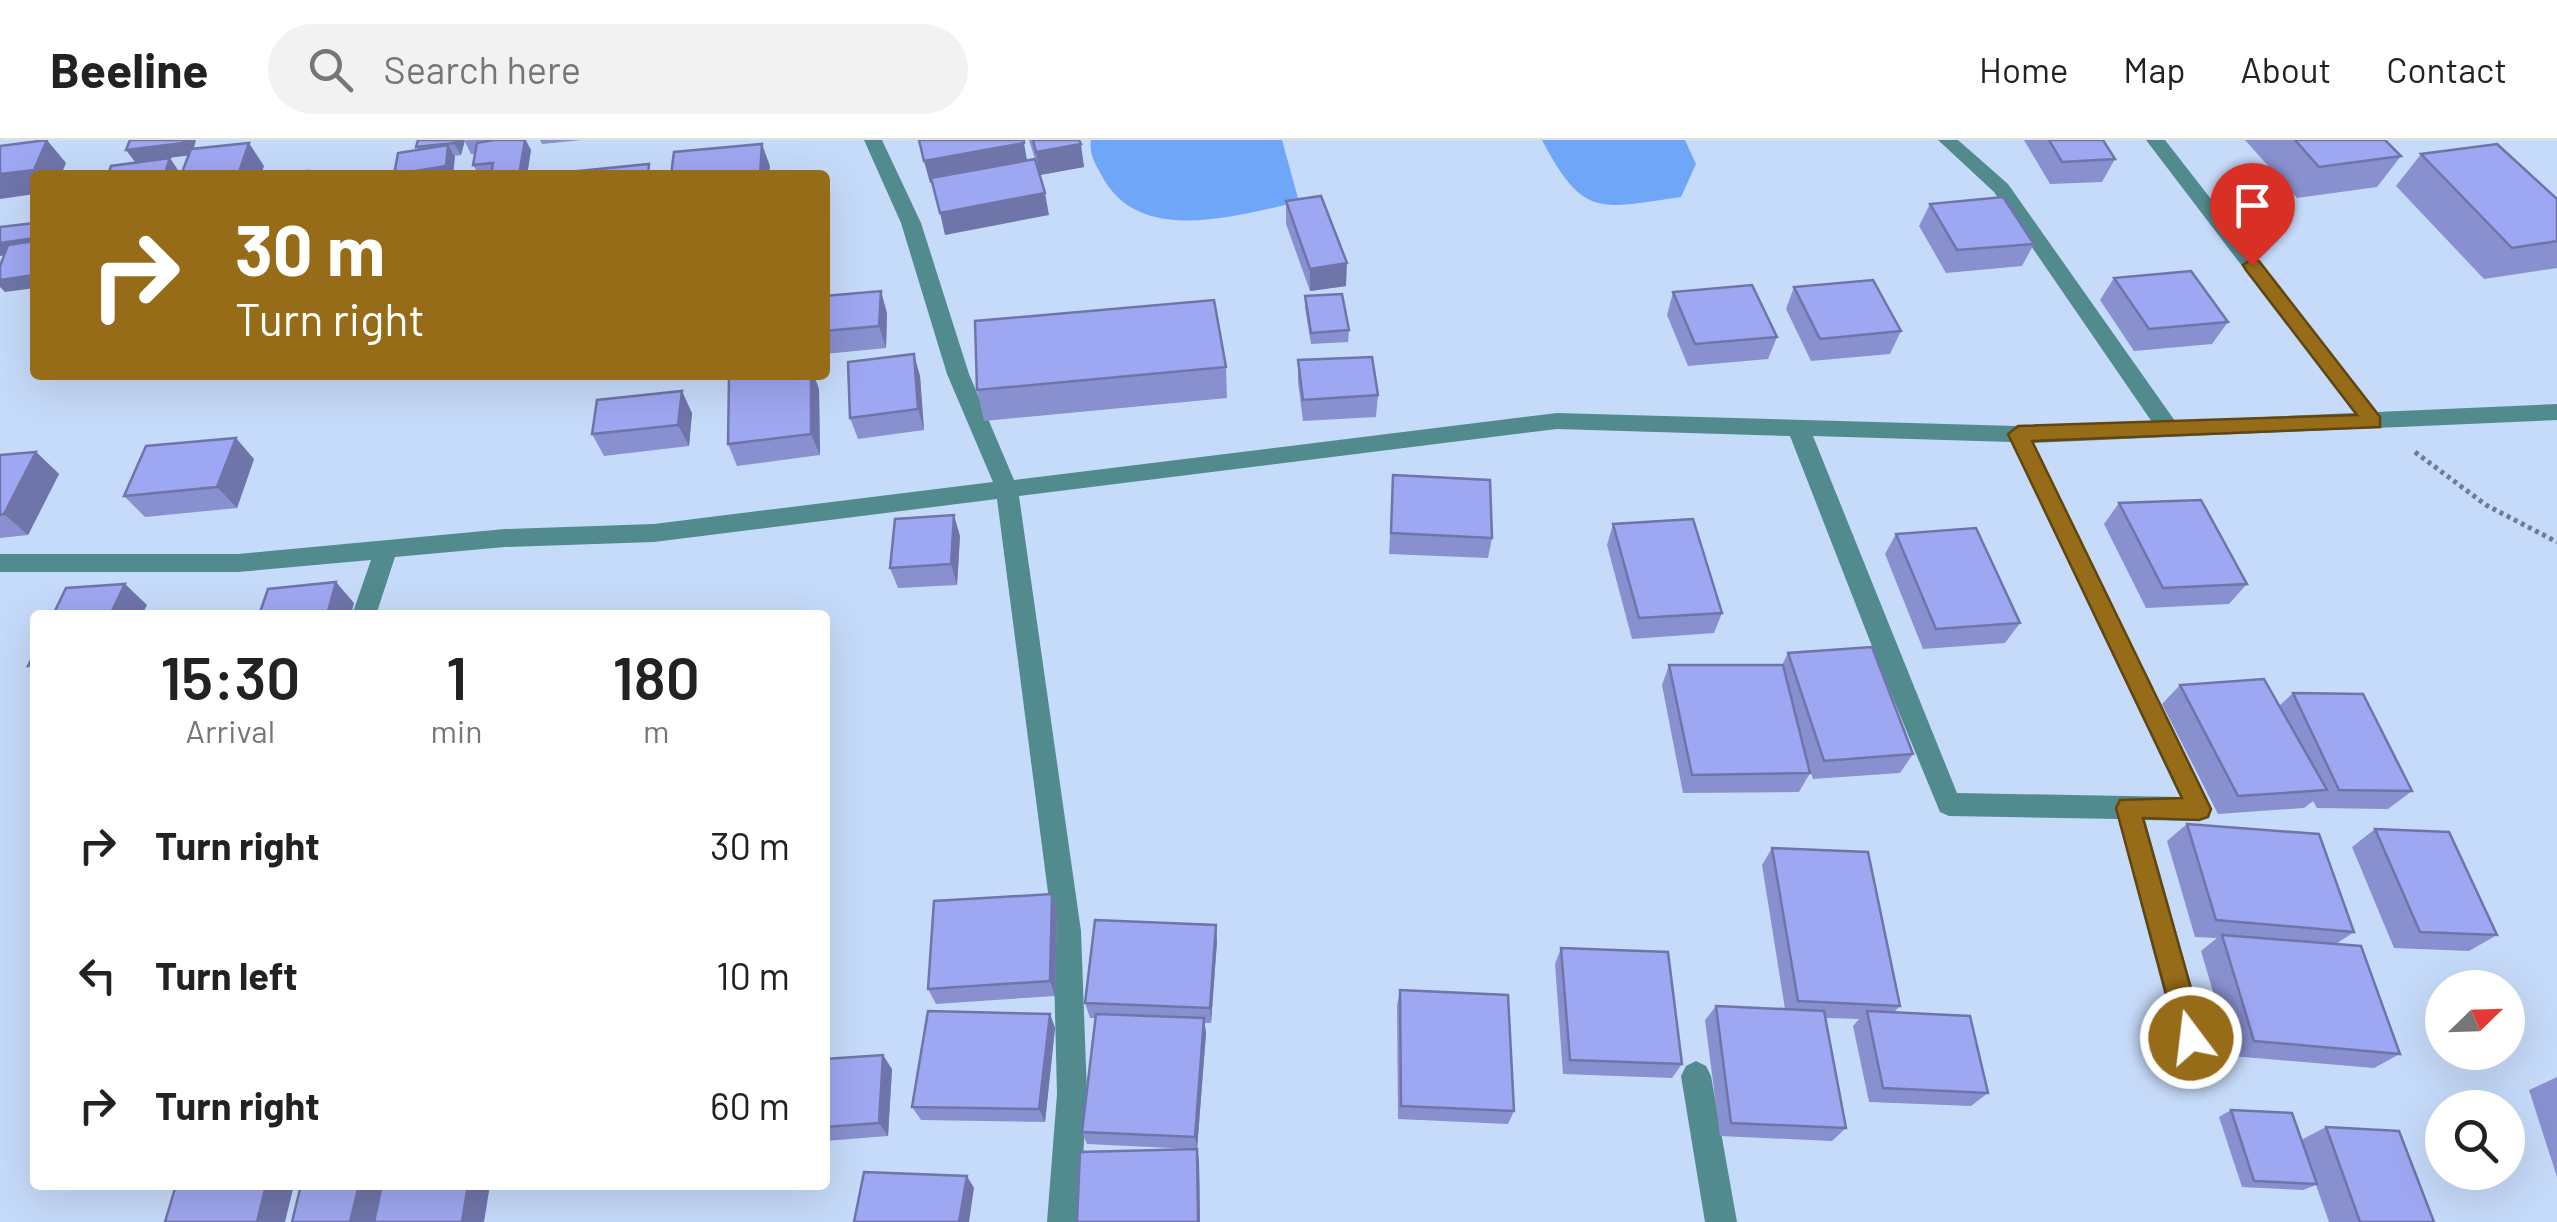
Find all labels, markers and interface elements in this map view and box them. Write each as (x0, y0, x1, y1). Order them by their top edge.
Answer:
search box (268, 24, 968, 114)
text: Beeline (50, 40, 208, 98)
icon: search (303, 42, 358, 97)
text: Search here (383, 46, 581, 92)
text: Home (1979, 48, 2068, 90)
text: Map (2123, 48, 2186, 90)
text: About (2241, 48, 2331, 90)
text: Contact (2386, 48, 2507, 90)
pin (2210, 163, 2295, 266)
icon: arrive (2225, 178, 2280, 233)
text: 30 m (235, 206, 385, 290)
icon: right (70, 210, 200, 340)
text: Turn right (235, 291, 425, 345)
text: 15:30 (160, 640, 300, 712)
text: 1 (446, 640, 467, 712)
text: 180 (613, 640, 700, 712)
text: Arrival (186, 711, 275, 749)
text: min (431, 711, 482, 749)
text: m (643, 711, 669, 749)
icon: right (70, 818, 125, 873)
text: Turn right (155, 822, 320, 868)
text: 30 m (710, 822, 790, 868)
icon: left (70, 948, 125, 1003)
text: Turn left (155, 952, 298, 998)
text: 10 m (716, 952, 790, 998)
north arrow (2425, 970, 2525, 1070)
map controls (2425, 970, 2525, 1190)
position arrow (2139, 986, 2243, 1090)
icon: right (70, 1078, 125, 1133)
text: Turn right (155, 1082, 320, 1128)
text: 60 m (710, 1082, 790, 1128)
button: search (2425, 1090, 2525, 1190)

